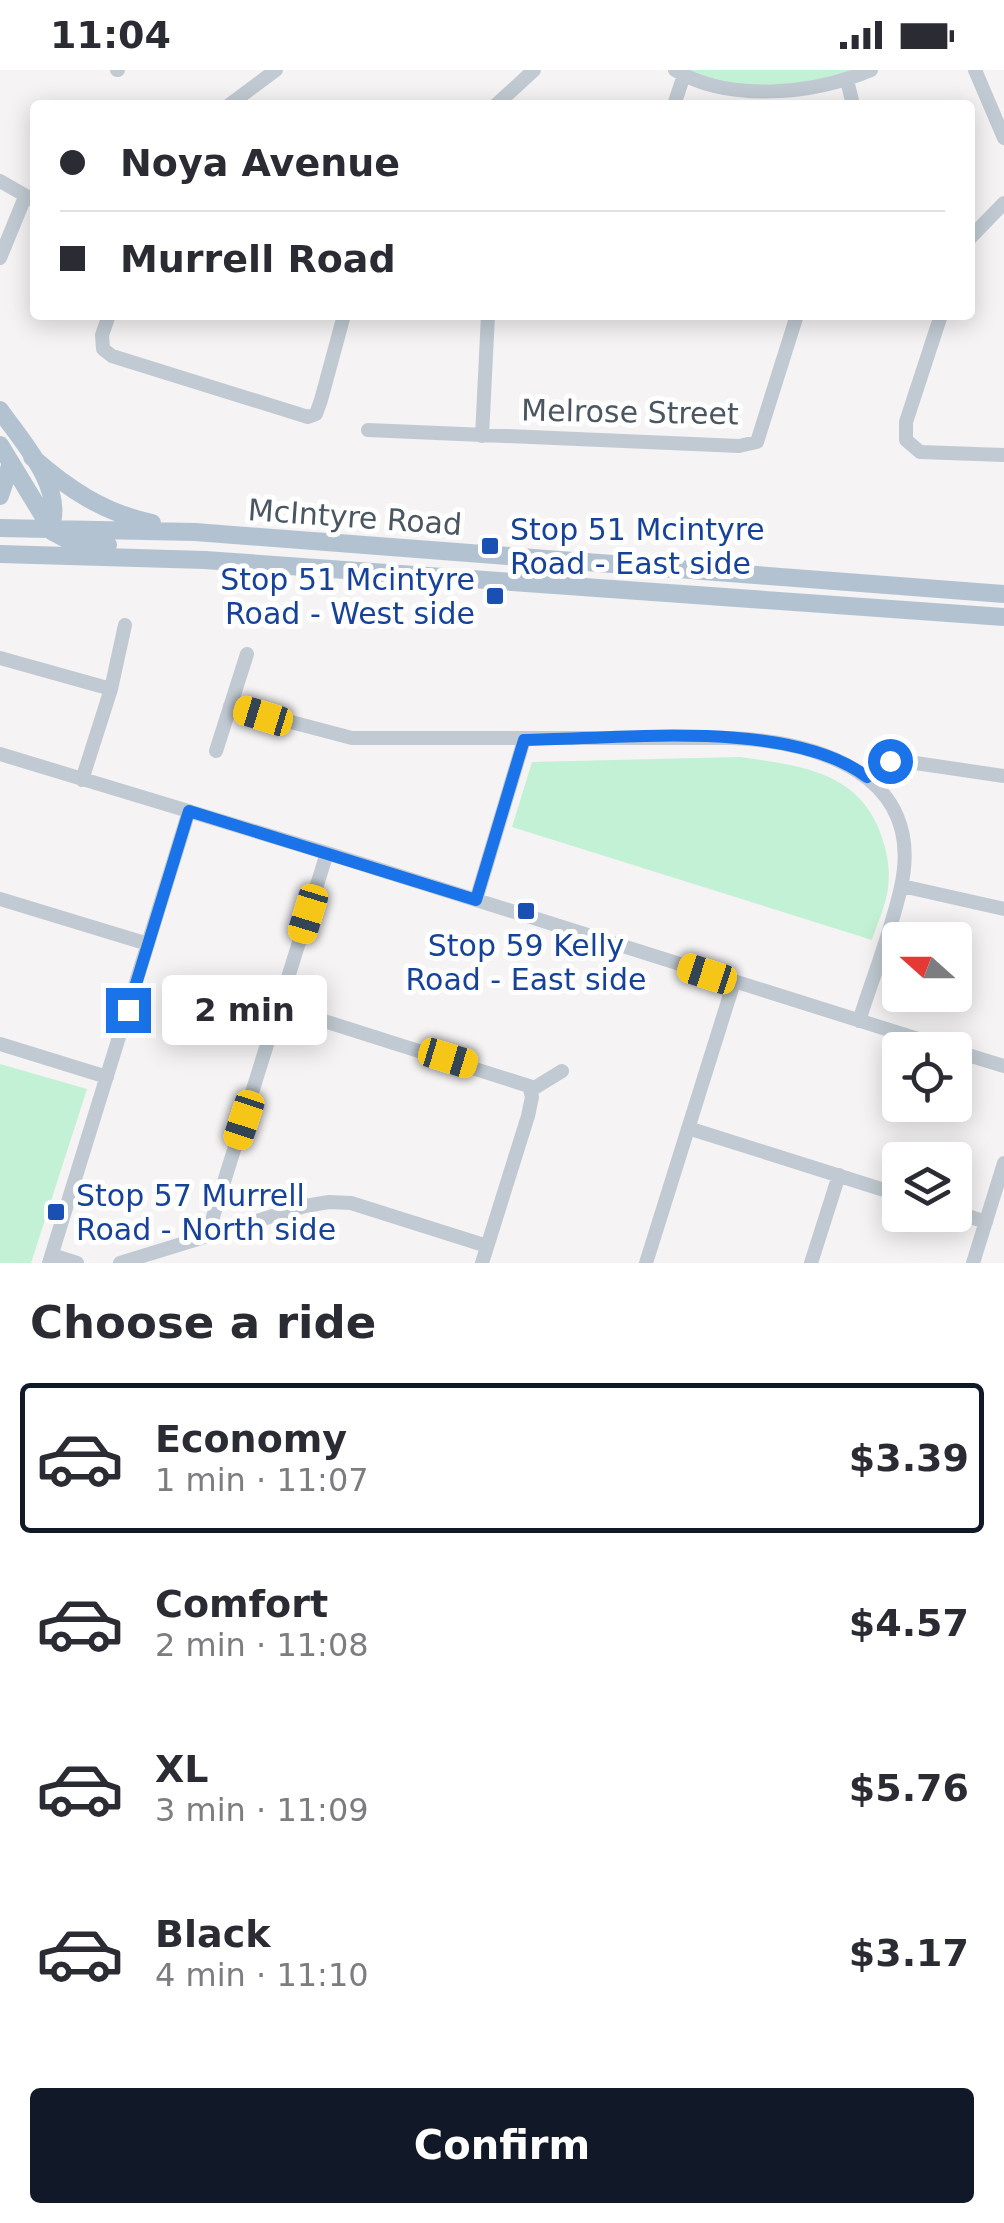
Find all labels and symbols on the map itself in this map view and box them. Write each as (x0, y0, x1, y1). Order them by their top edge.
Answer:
street label: Melrose Street (521, 393, 739, 431)
street label: McIntyre Road (247, 492, 463, 542)
place label: Stop 51 Mcintyre Road - East side (510, 512, 765, 581)
marker: Stop 51 Mcintyre Road - East side (479, 535, 501, 557)
place label: Stop 51 Mcintyre Road - West side (220, 562, 475, 631)
marker: Stop 51 Mcintyre Road - West side (484, 585, 506, 607)
car (230, 693, 296, 739)
route start (868, 739, 913, 784)
car (285, 881, 331, 947)
marker: Stop 59 Kelly Road - East side (515, 900, 537, 922)
north arrow (882, 922, 972, 1012)
place label: Stop 59 Kelly Road - East side (406, 928, 646, 997)
car (674, 950, 740, 998)
callout: 2 min (163, 975, 328, 1045)
route end (106, 988, 151, 1033)
car (415, 1035, 481, 1081)
car (220, 1087, 268, 1153)
place label: Stop 57 Murrell Road - North side (76, 1178, 336, 1247)
marker: Stop 57 Murrell Road - North side (45, 1201, 67, 1223)

